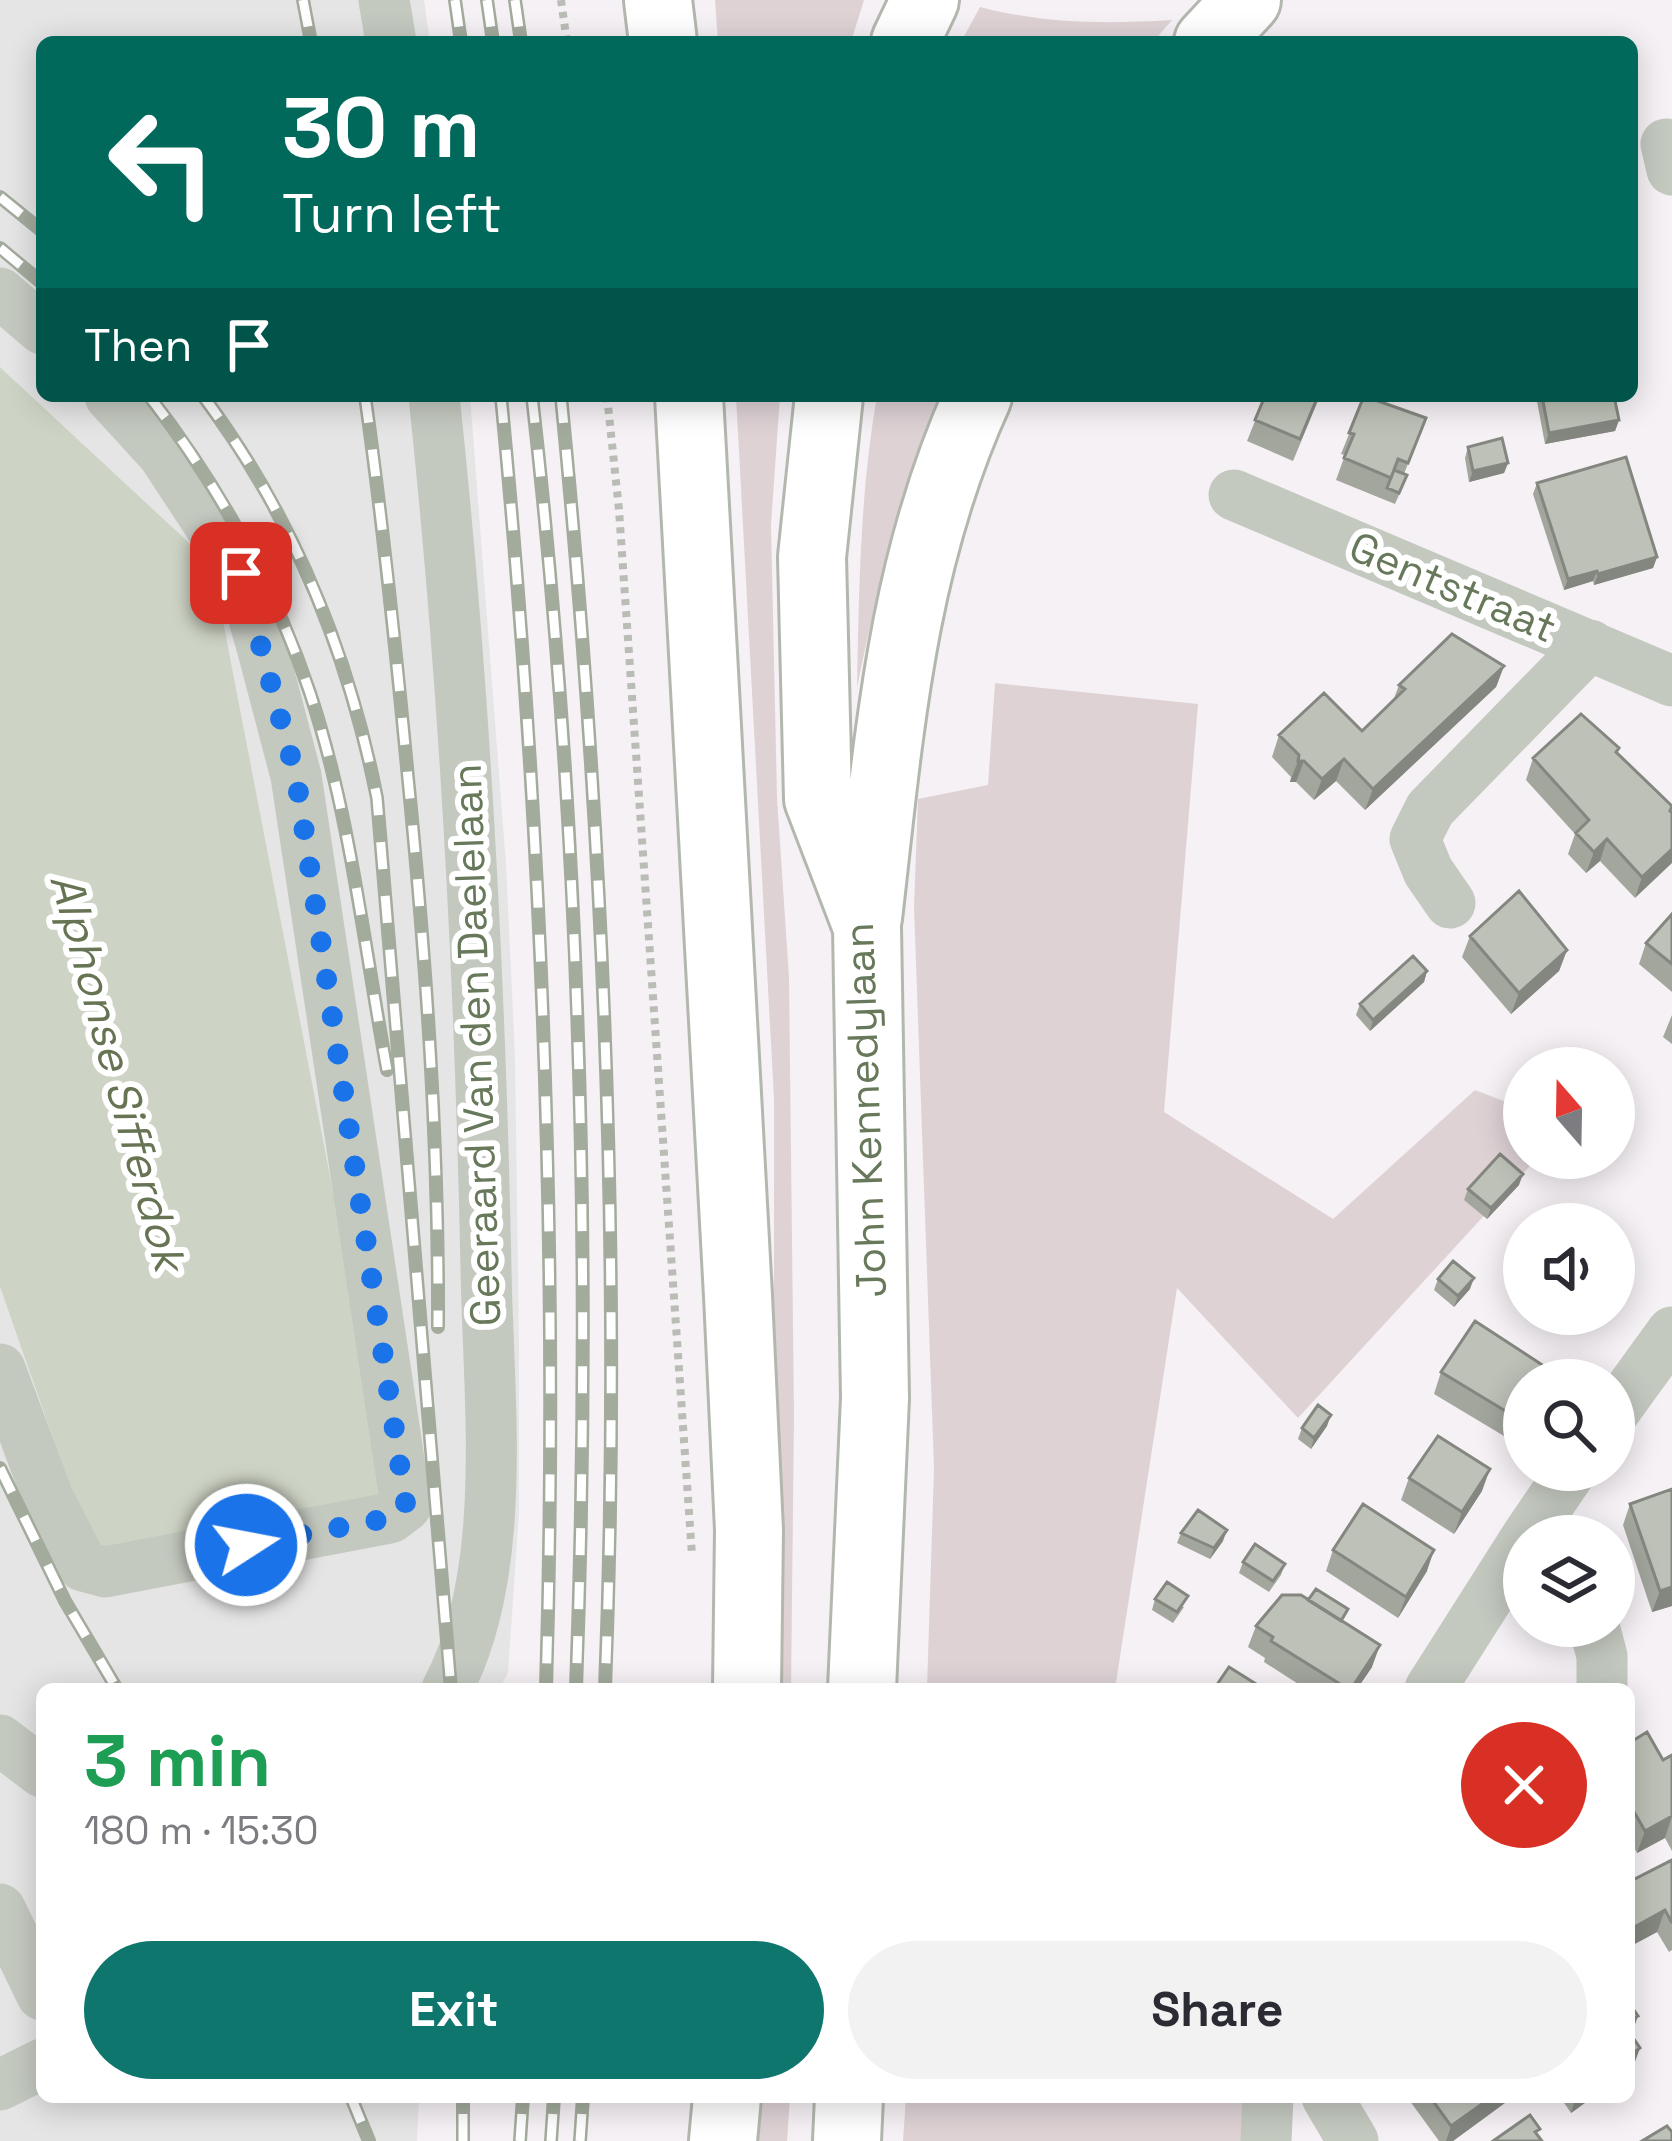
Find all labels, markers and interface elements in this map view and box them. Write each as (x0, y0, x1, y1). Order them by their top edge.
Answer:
text: 30 m (282, 74, 481, 182)
icon: left (84, 84, 240, 240)
text: Turn left (282, 179, 502, 248)
icon: arrive (216, 312, 282, 378)
text: Then (84, 317, 192, 374)
street label: Gentstraat (1342, 520, 1564, 654)
pin (190, 522, 292, 624)
icon: arrive (208, 540, 274, 606)
street label: Geeraard Van den Daelelaan (440, 763, 512, 1327)
water label: Alphonse Sifferdok (38, 867, 200, 1281)
street label: John Kennedylaan (832, 922, 898, 1298)
north arrow (1503, 1047, 1635, 1179)
map controls (1503, 1047, 1635, 1647)
button: sound (1503, 1203, 1635, 1335)
button: search (1503, 1359, 1635, 1491)
position arrow (183, 1482, 309, 1608)
button: layers (1503, 1515, 1635, 1647)
text: 3 min (84, 1715, 271, 1807)
button: close (1461, 1722, 1587, 1848)
text: 180 m · 15:30 (84, 1806, 319, 1855)
button: Exit (84, 1941, 824, 2079)
button: Share (848, 1941, 1587, 2079)

